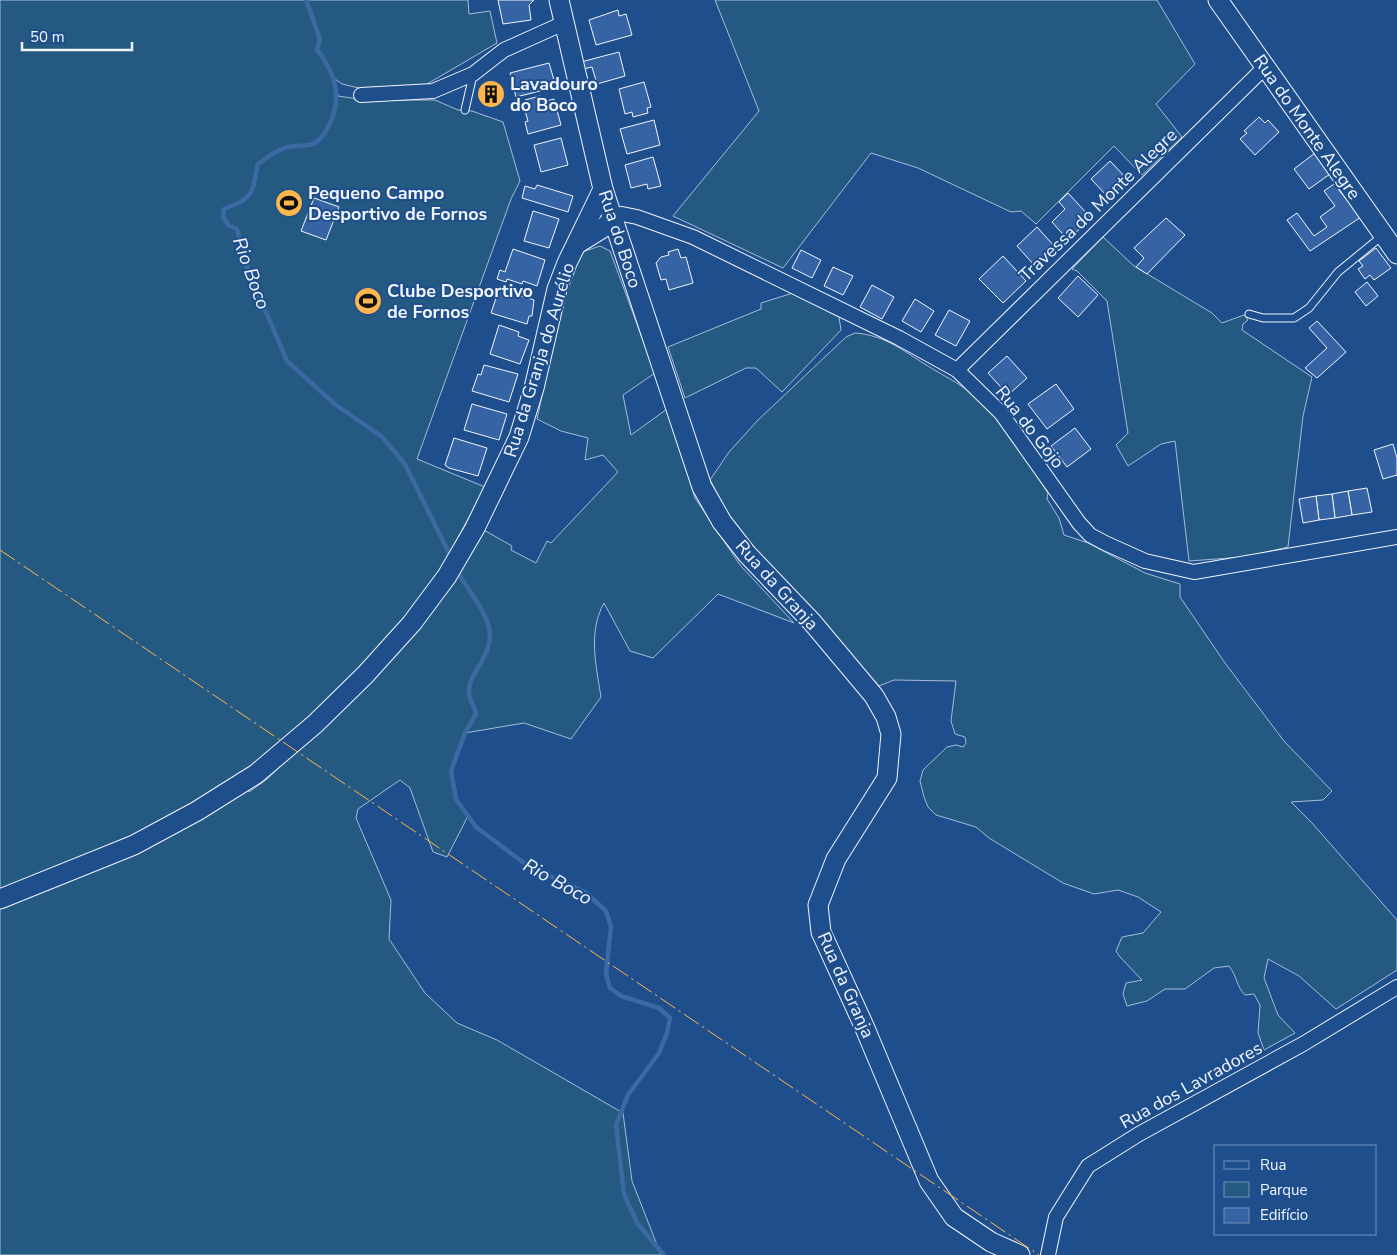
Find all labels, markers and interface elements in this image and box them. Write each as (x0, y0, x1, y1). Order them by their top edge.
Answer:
scale bar (22, 20, 132, 52)
text: 50 m (30, 27, 65, 47)
street label: Rua do Monte Alegre (1248, 50, 1366, 204)
place label: Lavadouro do Boco (510, 72, 598, 117)
building icon: Lavadouro do Boco (476, 79, 506, 109)
street label: Travessa do Monte Alegre (1014, 123, 1182, 287)
place label: Pequeno Campo Desportivo de Fornos (308, 181, 488, 226)
street label: Rua do Boco (593, 187, 647, 291)
sports icon: Pequeno Campo Desportivo de Fornos (274, 188, 304, 218)
water label: Rio Boco (226, 234, 276, 313)
street label: Rua da Granja do Aurélio (498, 260, 580, 460)
place label: Clube Desportivo de Fornos (387, 279, 533, 324)
sports icon: Clube Desportivo de Fornos (353, 286, 383, 316)
street label: Rua do Gojo (990, 381, 1070, 473)
street label: Rua da Granja (730, 535, 824, 635)
water label: Rio Boco (518, 852, 597, 911)
street label: Rua da Granja (812, 928, 880, 1042)
street label: Rua dos Lavradores (1115, 1036, 1267, 1134)
legend (1214, 1145, 1377, 1235)
text: Rua (1260, 1155, 1286, 1175)
text: Parque (1260, 1180, 1308, 1200)
text: Edifício (1260, 1205, 1308, 1225)

